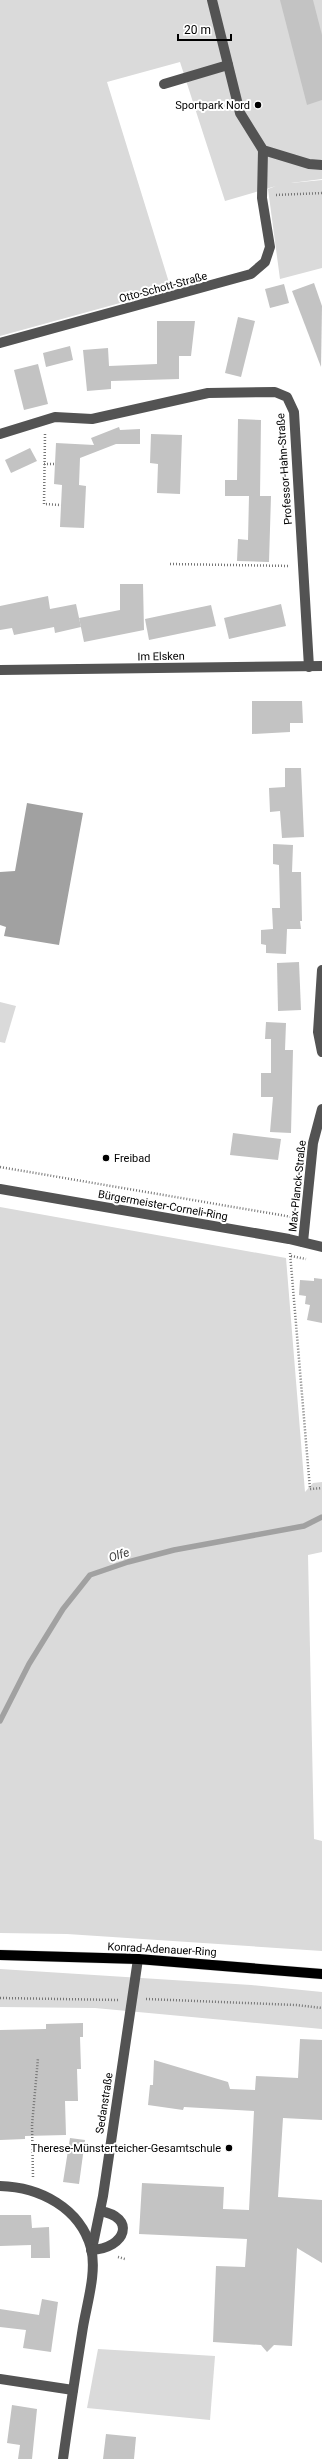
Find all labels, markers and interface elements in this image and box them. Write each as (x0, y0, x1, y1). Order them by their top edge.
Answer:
scale bar (178, 16, 231, 42)
text: 20 m (184, 23, 211, 37)
place label: Sportpark Nord (175, 99, 250, 112)
marker: Sportpark Nord (253, 100, 263, 110)
street label: Otto-Schott-Straße (118, 269, 209, 306)
street label: Professor-Hahn-Straße (274, 413, 295, 525)
street label: Im Elsken (137, 650, 185, 663)
street label: Max-Planck-Straße (286, 1139, 309, 1233)
place label: Freibad (114, 1152, 150, 1165)
marker: Freibad (101, 1153, 111, 1163)
street label: Bürgermeister-Corneli-Ring (97, 1188, 229, 1223)
water label: Olfe (107, 1545, 131, 1565)
street label: Konrad-Adenauer-Ring (107, 1940, 217, 1959)
street label: Sedanstraße (93, 2071, 116, 2135)
place label: Therese-Münsterteicher-Gesamtschule (31, 2142, 221, 2155)
marker: Therese-Münsterteicher-Gesamtschule (224, 2143, 234, 2153)

